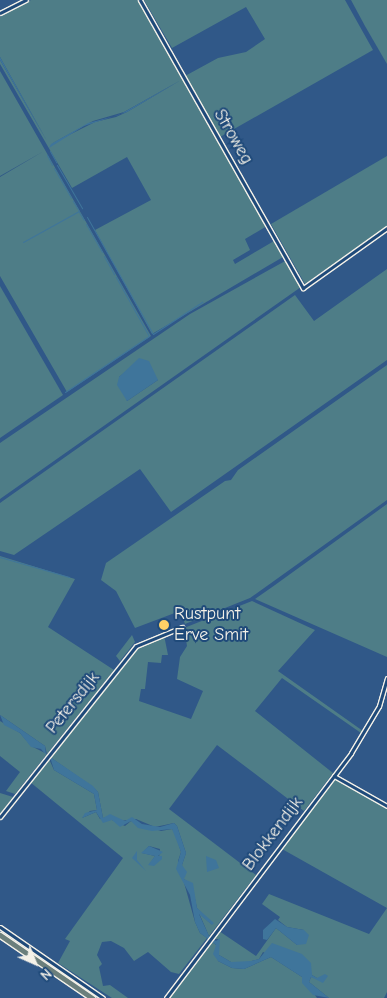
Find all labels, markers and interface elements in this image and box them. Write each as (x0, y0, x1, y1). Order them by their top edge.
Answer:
street label: Stroweg (209, 105, 257, 169)
place label: Rustpunt Erve Smit (174, 604, 248, 646)
marker: Rustpunt Erve Smit (158, 619, 170, 631)
street label: Petersdijk (42, 668, 104, 738)
street label: Blokkendijk (238, 793, 308, 875)
north arrow (10, 938, 60, 988)
text: N (37, 965, 55, 983)

